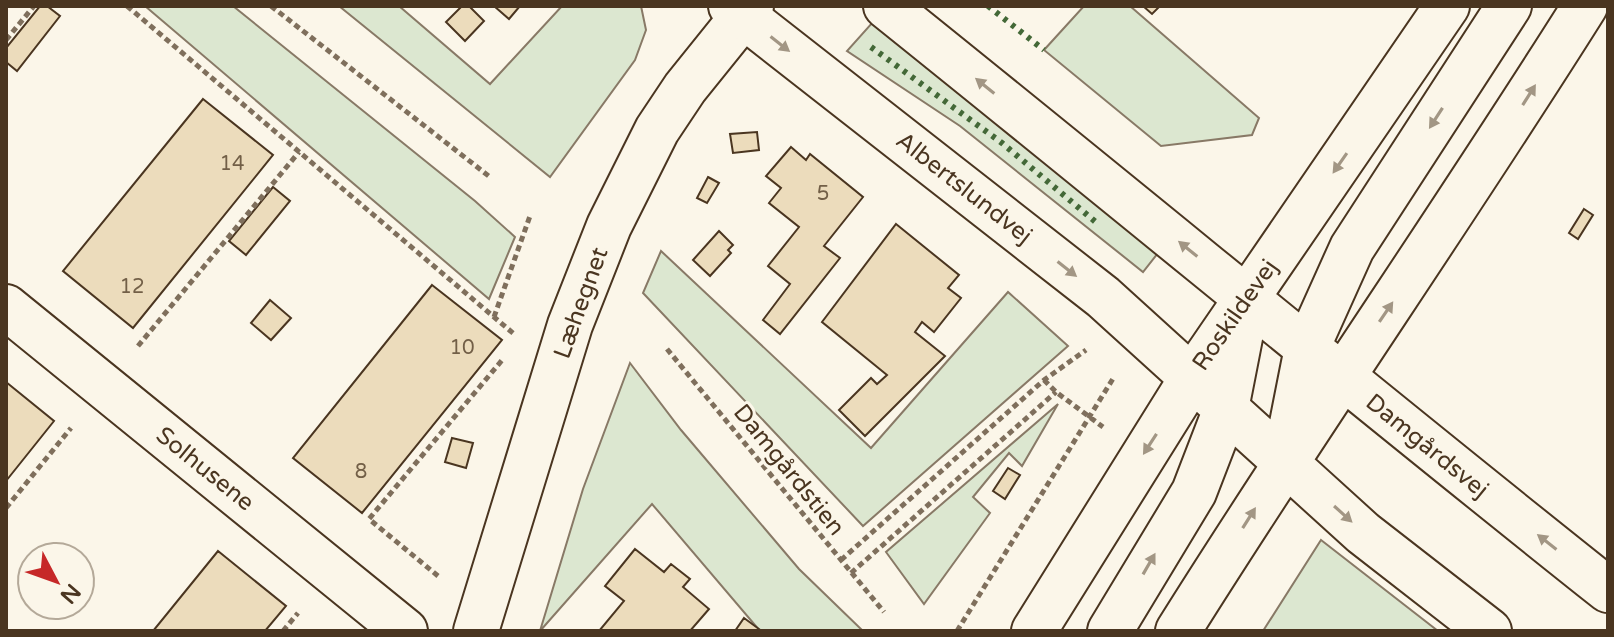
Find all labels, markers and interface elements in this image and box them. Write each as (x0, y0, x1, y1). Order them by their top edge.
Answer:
one-way arrow (770, 36, 790, 52)
one-way arrow (975, 78, 995, 94)
one-way arrow (1522, 84, 1536, 106)
one-way arrow (1429, 108, 1444, 129)
street label: Albertslundvej (890, 126, 1038, 250)
house number: 14 (219, 152, 245, 176)
one-way arrow (1333, 153, 1348, 174)
house number: 5 (817, 182, 829, 206)
one-way arrow (1178, 241, 1198, 258)
street label: Læhegnet (547, 243, 615, 363)
street label: Roskildevej (1186, 254, 1284, 376)
one-way arrow (1057, 260, 1077, 276)
house number: 12 (119, 275, 145, 299)
one-way arrow (1379, 302, 1394, 323)
house number: 10 (449, 336, 475, 360)
street label: Damgårdsvej (1360, 388, 1494, 504)
street label: Damgårdstien (727, 398, 851, 542)
street label: Solhusene (150, 421, 260, 517)
one-way arrow (1142, 433, 1157, 454)
house number: 8 (355, 460, 367, 484)
one-way arrow (1332, 505, 1352, 522)
one-way arrow (1242, 507, 1256, 529)
one-way arrow (1537, 534, 1557, 551)
north arrow (16, 541, 96, 621)
one-way arrow (1142, 553, 1156, 575)
text: N (55, 578, 86, 609)

